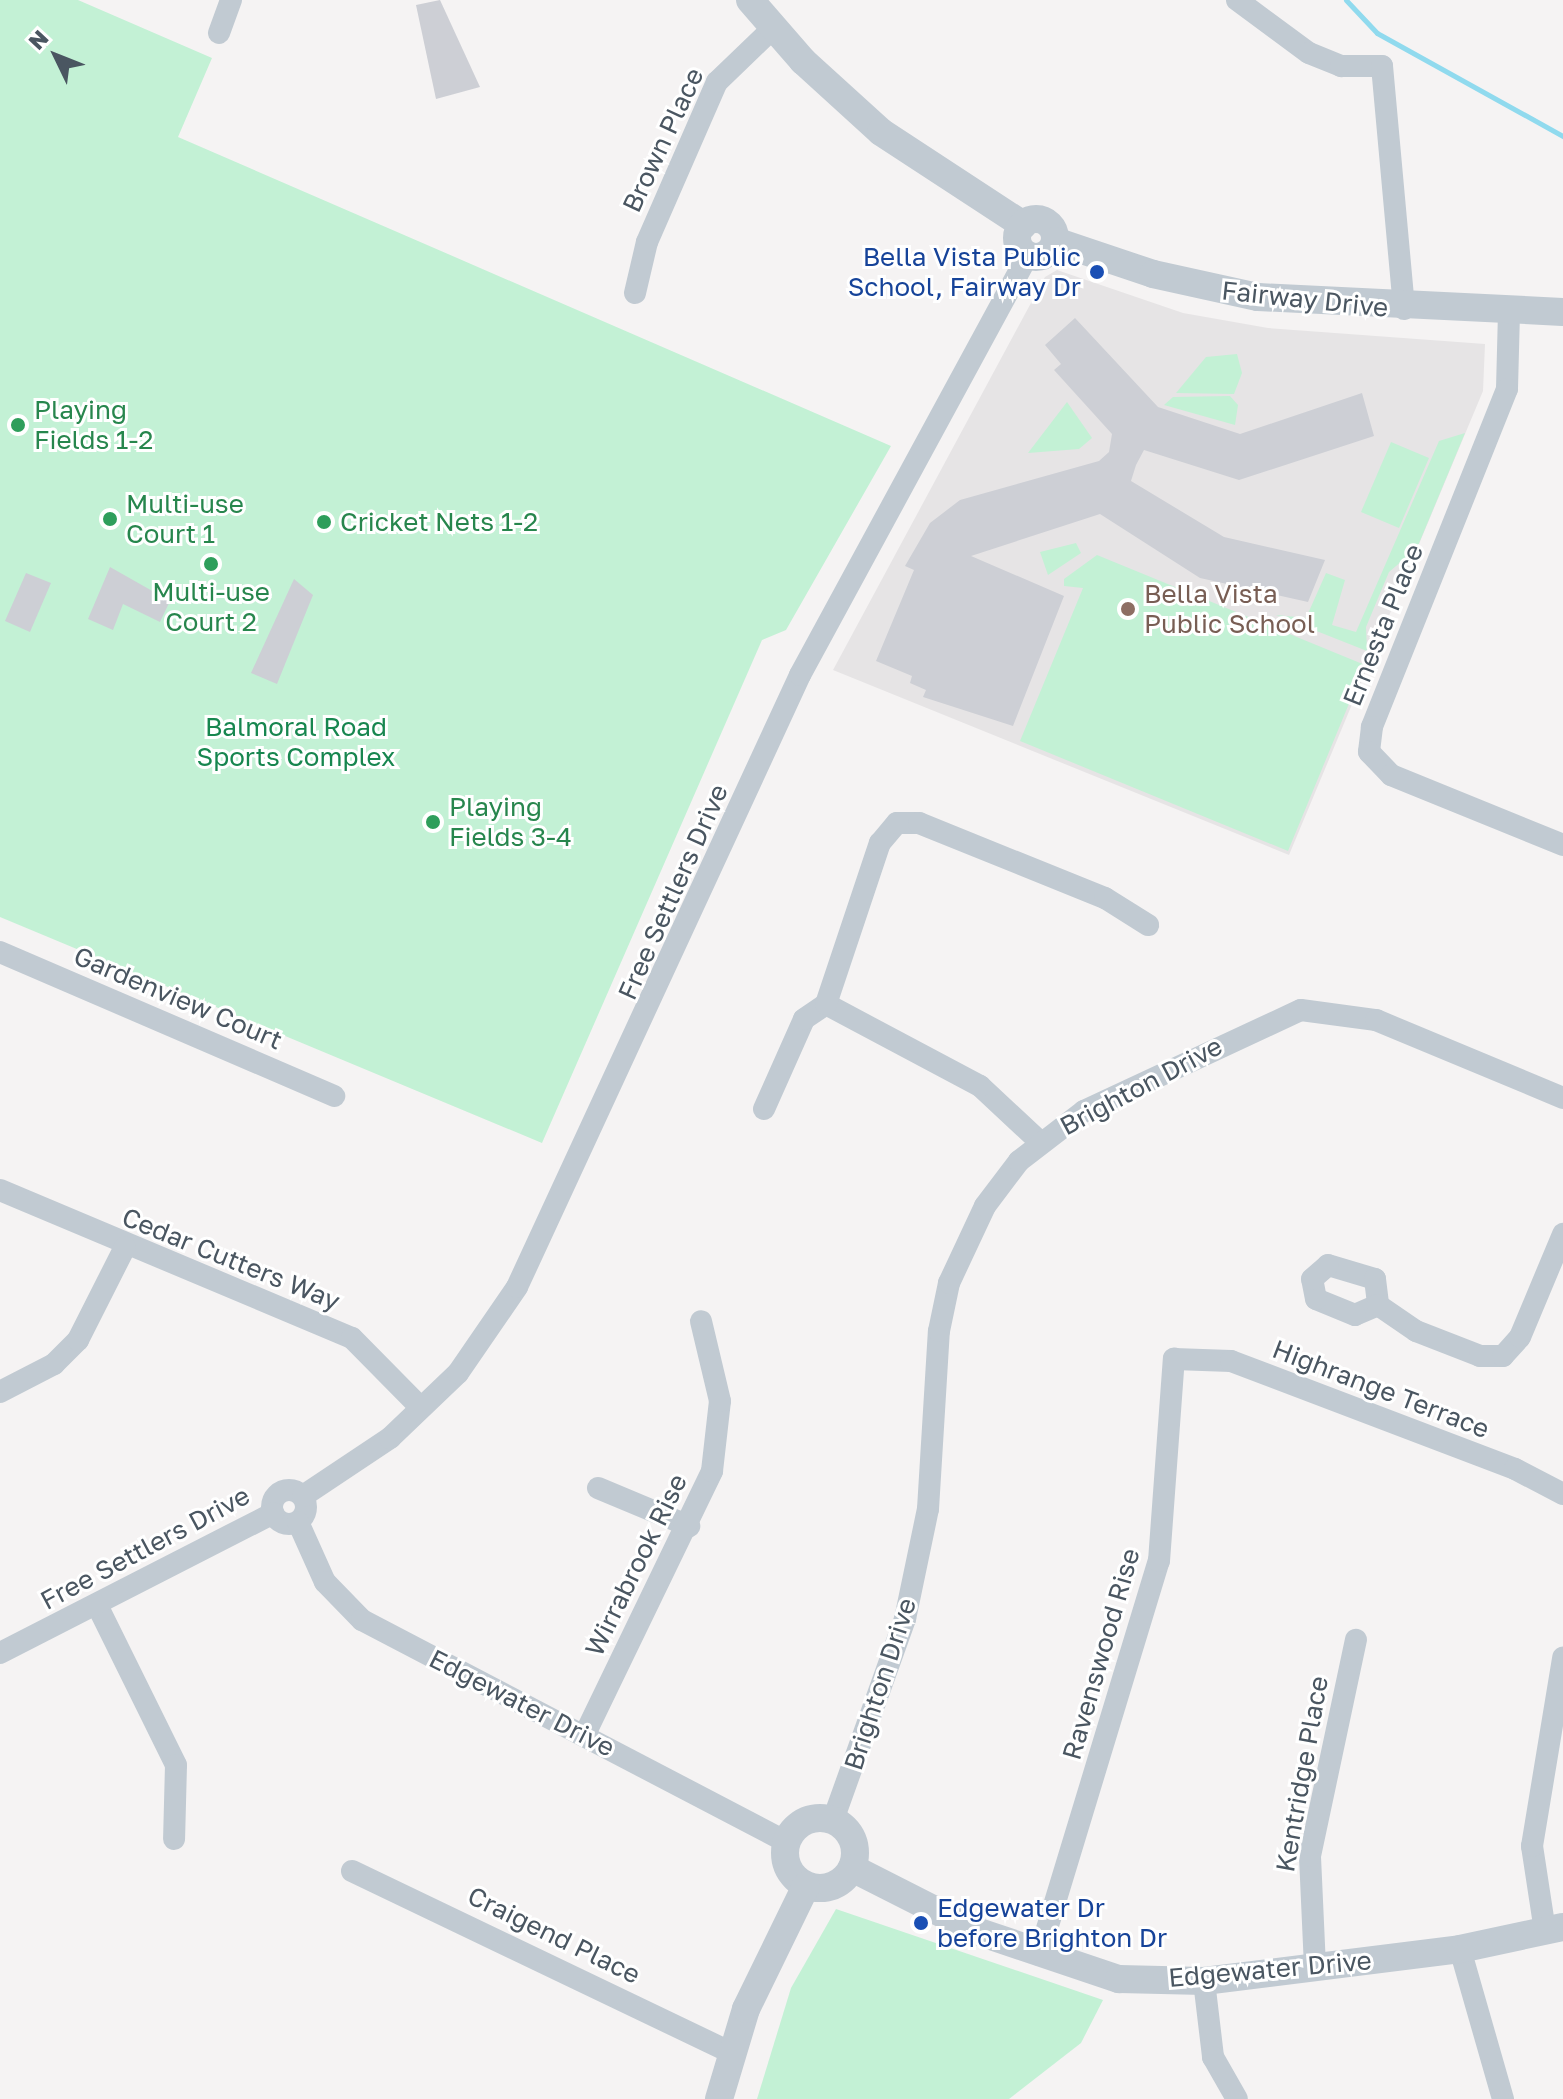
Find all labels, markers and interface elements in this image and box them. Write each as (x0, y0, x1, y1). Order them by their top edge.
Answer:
north arrow (16, 16, 96, 96)
text: N (22, 24, 54, 55)
street label: Brown Place (616, 63, 710, 217)
place label: Bella Vista Public School, Fairway Dr (848, 241, 1081, 302)
marker: Bella Vista Public School, Fairway Dr (1088, 263, 1106, 281)
street label: Fairway Drive (1220, 275, 1390, 323)
place label: Playing Fields 1-2 (34, 394, 153, 456)
marker: Playing Fields 1-2 (9, 416, 27, 434)
place label: Multi-use Court 1 (126, 488, 244, 550)
place label: Cricket Nets 1-2 (340, 506, 538, 538)
marker: Multi-use Court 1 (101, 510, 119, 528)
marker: Cricket Nets 1-2 (315, 513, 333, 531)
street label: Ernesta Place (1336, 540, 1430, 710)
marker: Multi-use Court 2 (202, 555, 220, 573)
place label: Multi-use Court 2 (152, 576, 270, 638)
place label: Bella Vista Public School (1144, 578, 1315, 640)
marker: Bella Vista Public School (1119, 600, 1137, 618)
park label: Balmoral Road Sports Complex (197, 711, 395, 772)
street label: Free Settlers Drive (612, 780, 734, 1004)
place label: Playing Fields 3-4 (449, 791, 572, 852)
marker: Playing Fields 3-4 (424, 813, 442, 831)
street label: Gardenview Court (69, 940, 287, 1056)
street label: Brighton Drive (1055, 1030, 1227, 1142)
street label: Cedar Cutters Way (118, 1201, 344, 1317)
street label: Highrange Terrace (1268, 1333, 1494, 1445)
street label: Wirrabrook Rise (578, 1469, 694, 1661)
street label: Free Settlers Drive (35, 1480, 255, 1616)
street label: Ravenswood Rise (1056, 1545, 1146, 1763)
street label: Brighton Drive (837, 1594, 923, 1774)
street label: Edgewater Drive (424, 1643, 620, 1763)
street label: Kentridge Place (1269, 1674, 1335, 1874)
street label: Craigend Place (463, 1880, 645, 1990)
place label: Edgewater Dr before Brighton Dr (937, 1892, 1167, 1954)
marker: Edgewater Dr before Brighton Dr (912, 1914, 930, 1932)
street label: Edgewater Drive (1167, 1945, 1373, 1993)

